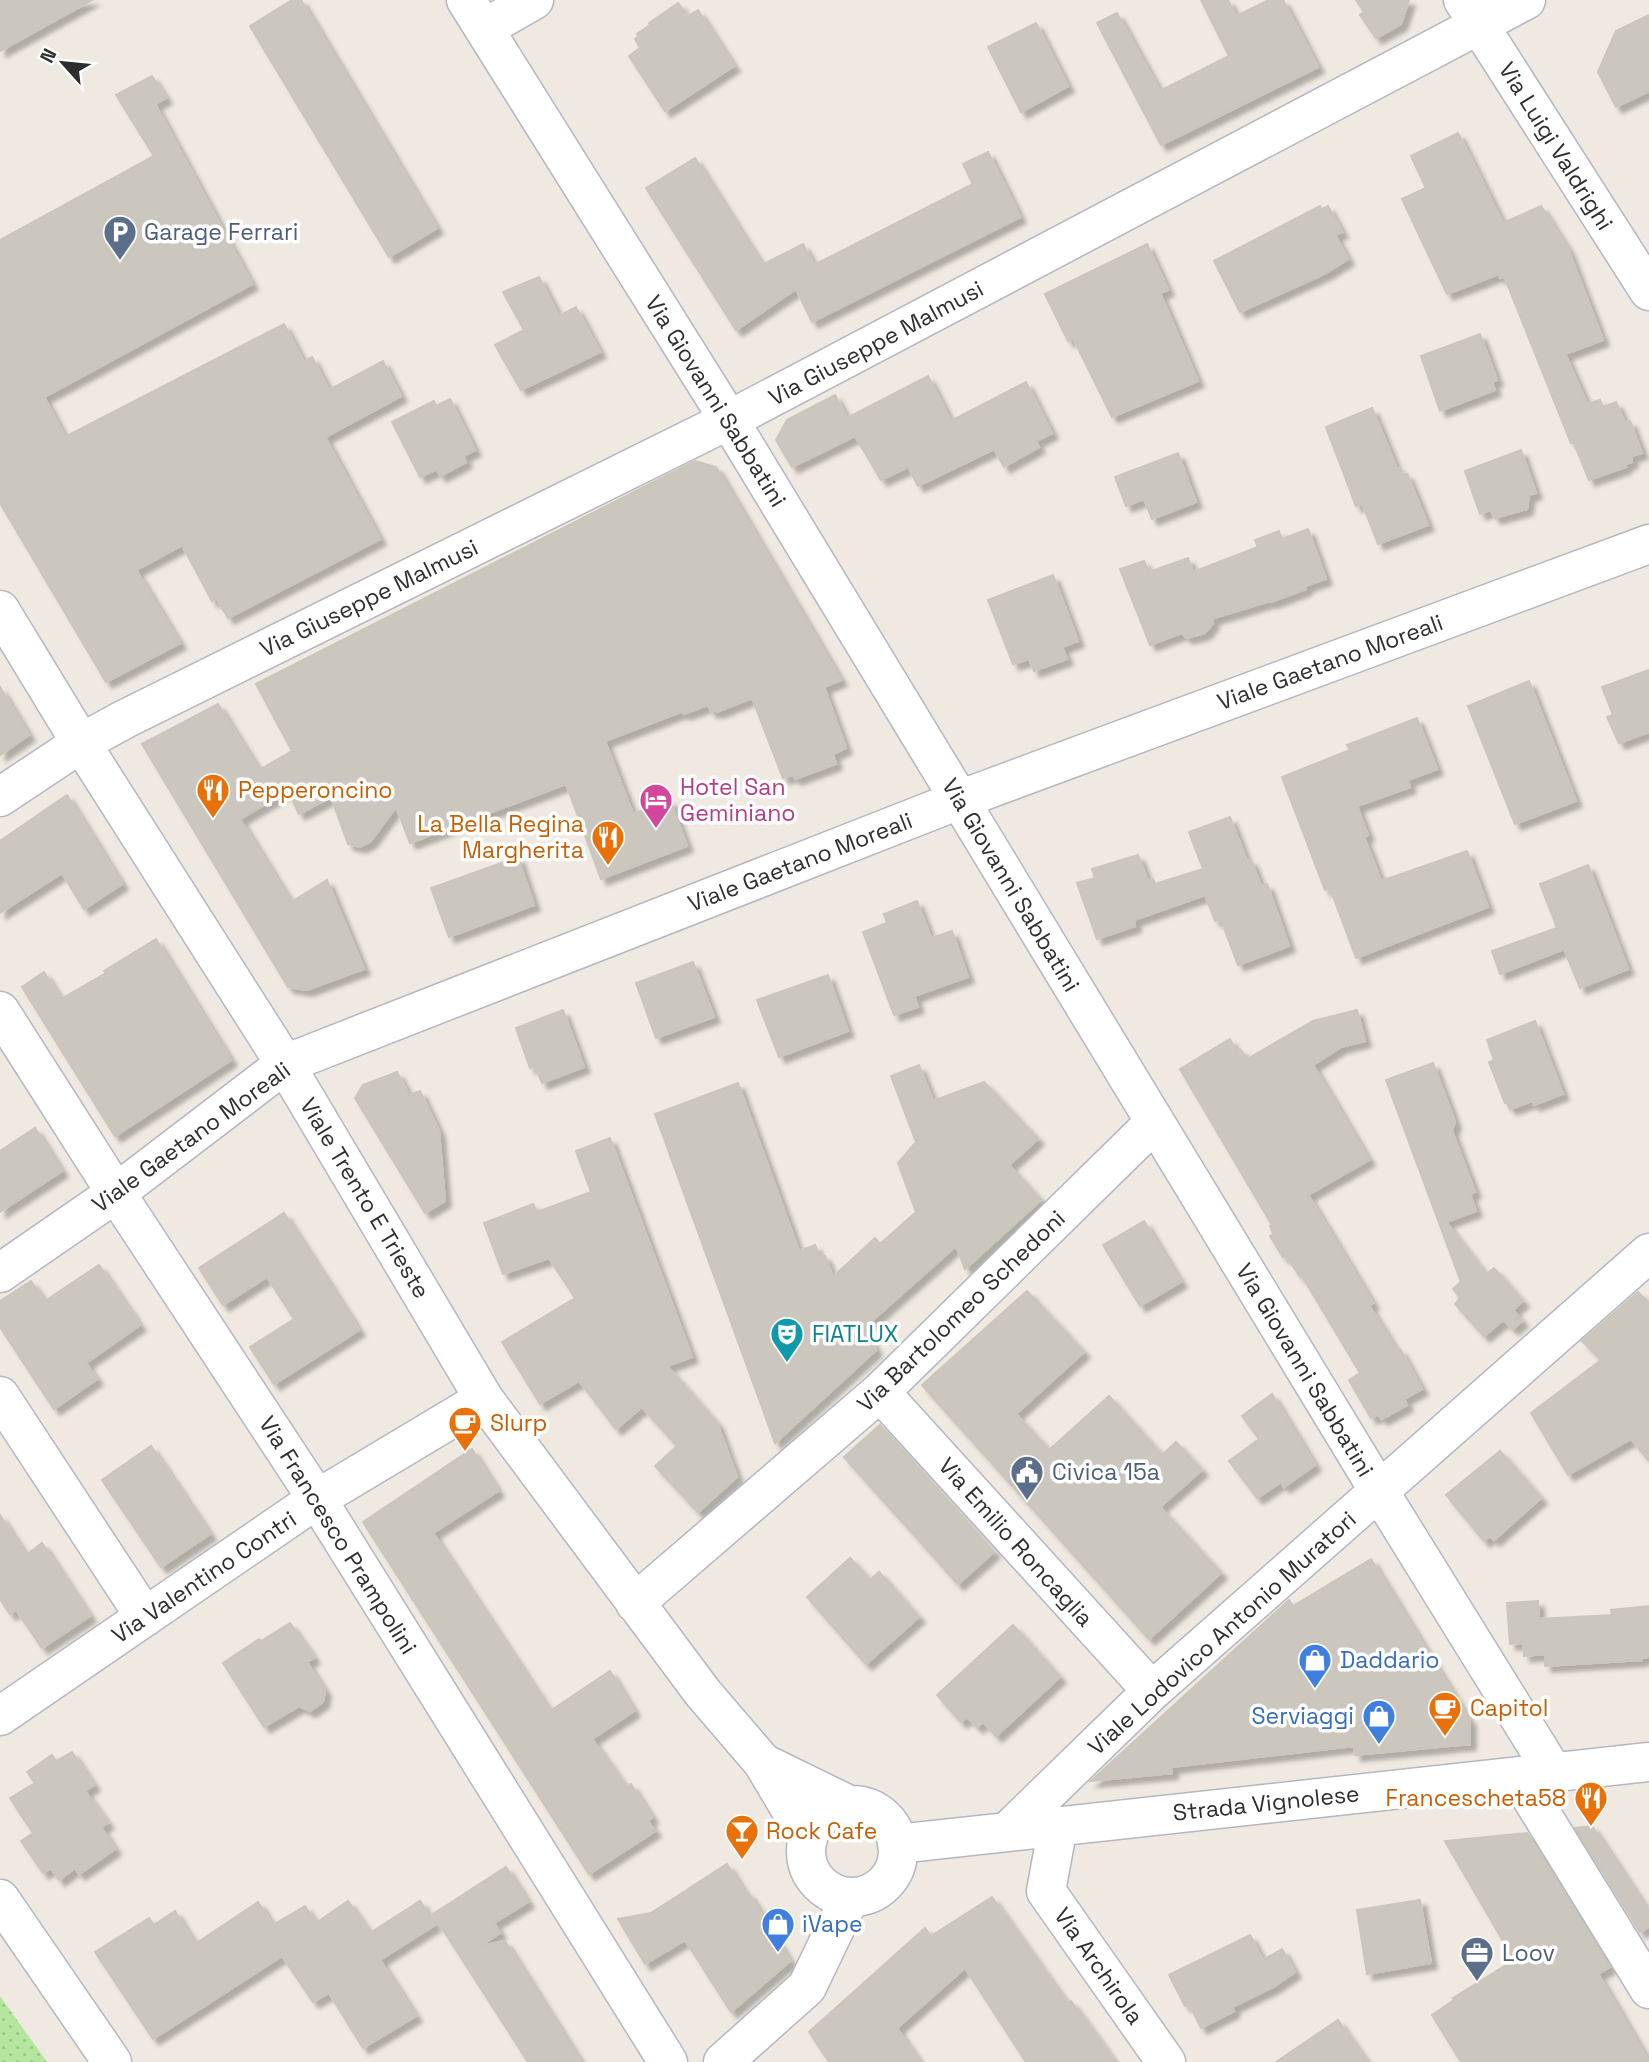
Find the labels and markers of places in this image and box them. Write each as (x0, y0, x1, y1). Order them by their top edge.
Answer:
parking icon: Garage Ferrari (101, 213, 139, 262)
place label: Garage Ferrari (144, 217, 298, 247)
restaurant icon: Pepperoncino (194, 771, 232, 820)
place label: Hotel San Geminiano (680, 772, 795, 828)
place label: Pepperoncino (238, 775, 393, 805)
hotel icon: Hotel San Geminiano (637, 781, 675, 830)
place label: La Bella Regina Margherita (417, 809, 584, 865)
restaurant icon: La Bella Regina Margherita (589, 818, 627, 867)
theatre icon: FIATLUX (768, 1315, 806, 1364)
place label: FIATLUX (812, 1319, 899, 1349)
cafe icon: Slurp (446, 1404, 484, 1453)
place label: Slurp (490, 1408, 547, 1438)
public building icon: Civica 15a (1008, 1453, 1046, 1502)
place label: Civica 15a (1052, 1457, 1160, 1487)
shop icon: Daddario (1296, 1641, 1334, 1690)
place label: Daddario (1340, 1645, 1440, 1675)
cafe icon: Capitol (1426, 1689, 1464, 1738)
place label: Capitol (1470, 1693, 1548, 1723)
shop icon: Serviaggi (1360, 1697, 1398, 1746)
place label: Serviaggi (1252, 1701, 1354, 1731)
restaurant icon: Francescheta58 (1572, 1779, 1610, 1828)
place label: Francescheta58 (1386, 1783, 1566, 1813)
bar icon: Rock Cafe (723, 1812, 761, 1861)
place label: Rock Cafe (766, 1816, 877, 1846)
shop icon: iVape (759, 1905, 797, 1954)
place label: iVape (802, 1909, 863, 1939)
office icon: Loov (1458, 1934, 1496, 1983)
place label: Loov (1502, 1938, 1555, 1968)

